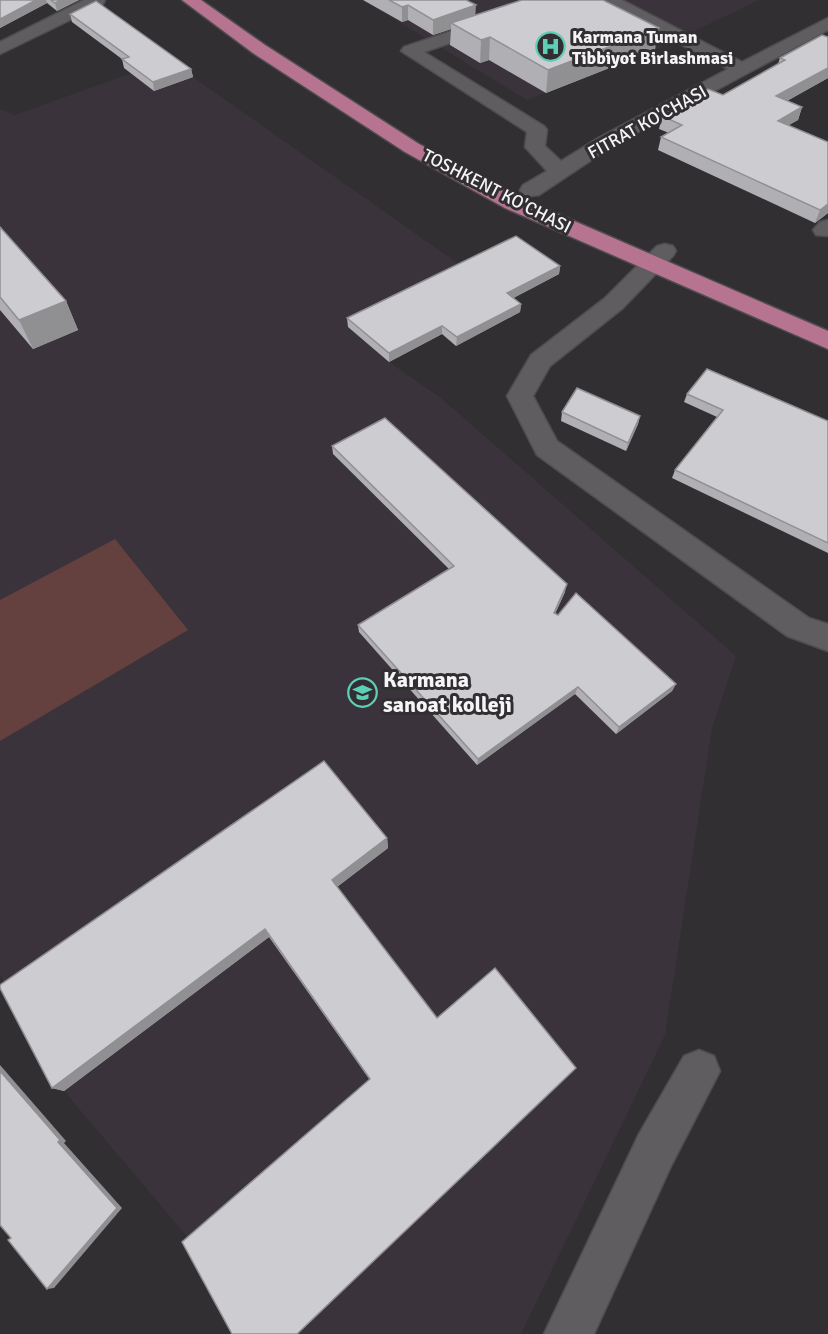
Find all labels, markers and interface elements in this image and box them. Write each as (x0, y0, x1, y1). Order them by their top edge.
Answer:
place label: Karmana Tuman Tibbiyot Birlashmasi (572, 26, 733, 69)
hospital icon: Karmana Tuman Tibbiyot Birlashmasi (535, 31, 567, 63)
street label: FITRAT KO'CHASI (584, 80, 710, 164)
street label: TOSHKENT KO'CHASI (419, 144, 575, 238)
place label: Karmana sanoat kolleji (383, 666, 512, 718)
school or university icon: Karmana sanoat kolleji (346, 676, 378, 708)

